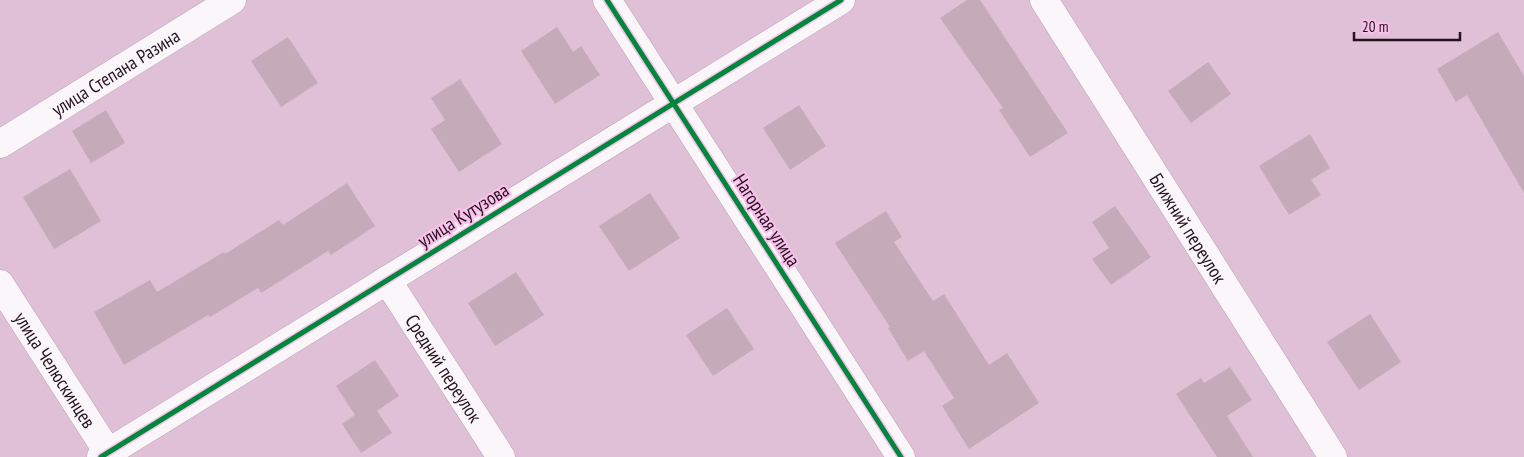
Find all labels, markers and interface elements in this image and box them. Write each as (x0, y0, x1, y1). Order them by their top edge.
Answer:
scale bar (1354, 10, 1460, 42)
text: 20 m (1362, 17, 1388, 36)
street label: улица Степана Разина (47, 23, 184, 121)
street label: Нагорная улица (728, 169, 806, 271)
street label: Ближний переулок (1145, 169, 1232, 288)
street label: улица Кутузова (413, 178, 513, 252)
street label: улица Челюскинцев (9, 307, 101, 432)
street label: Средний переулок (400, 310, 488, 427)

